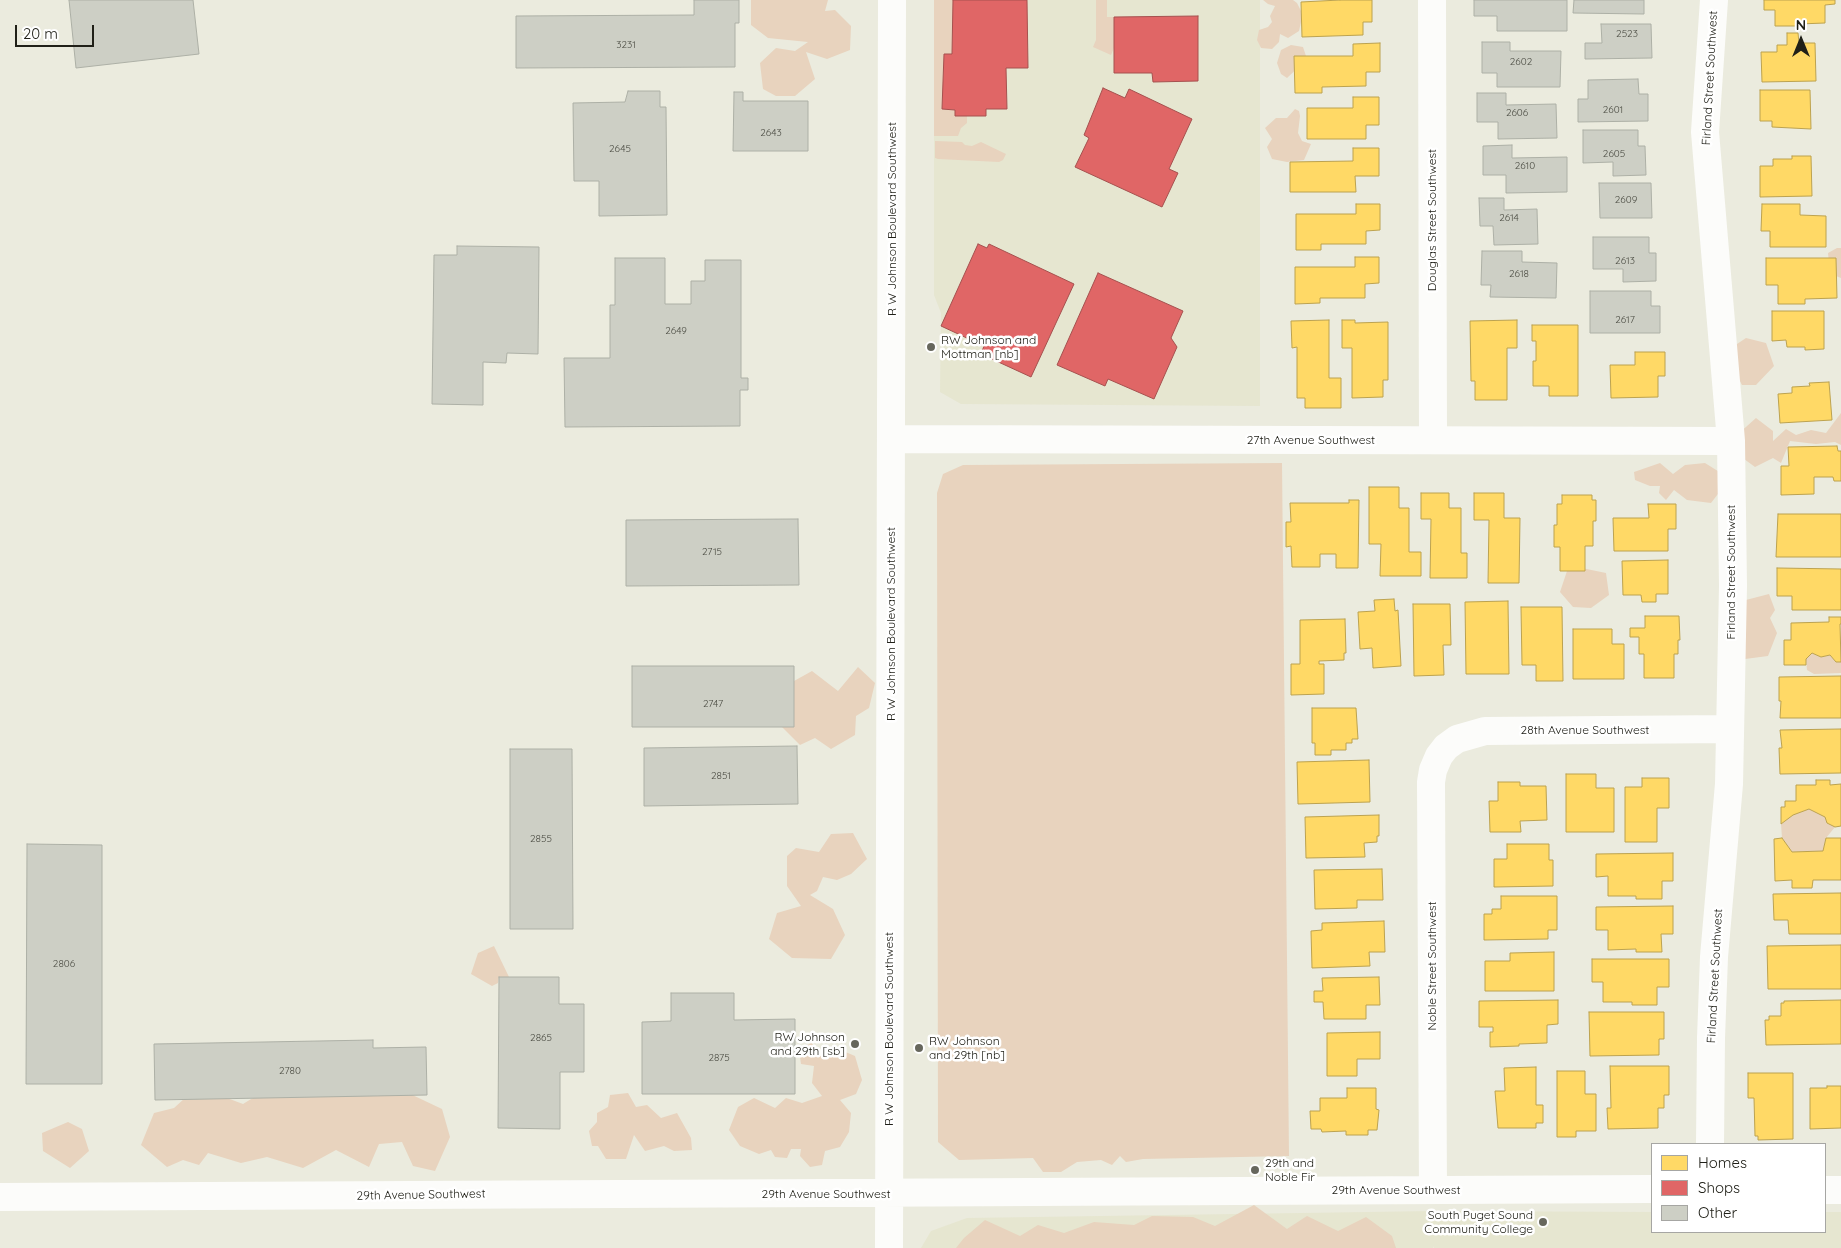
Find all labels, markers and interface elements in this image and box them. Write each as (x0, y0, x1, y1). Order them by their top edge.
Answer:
street label: Firland Street Southwest (1699, 10, 1721, 146)
scale bar (18, 15, 96, 47)
north arrow (1776, 15, 1826, 65)
text: N (1796, 16, 1806, 34)
text: 20 m (23, 24, 58, 43)
house number: 2523 (1616, 28, 1638, 40)
house number: 3231 (616, 39, 636, 51)
house number: 2602 (1510, 56, 1532, 68)
house number: 2601 (1603, 104, 1623, 116)
house number: 2606 (1506, 107, 1528, 119)
street label: R W Johnson Boulevard Southwest (885, 122, 899, 316)
house number: 2643 (760, 127, 782, 139)
house number: 2645 (609, 143, 631, 155)
house number: 2605 (1603, 148, 1625, 160)
street label: Douglas Street Southwest (1425, 149, 1439, 291)
house number: 2610 (1515, 160, 1535, 172)
house number: 2609 (1615, 194, 1637, 206)
house number: 2614 (1499, 212, 1519, 224)
house number: 2613 (1615, 255, 1635, 267)
house number: 2618 (1509, 268, 1529, 280)
house number: 2617 (1615, 314, 1635, 326)
house number: 2649 (665, 325, 687, 337)
place label: RW Johnson and Mottman [nb] (941, 333, 1036, 361)
marker: RW Johnson and Mottman [nb] (925, 341, 937, 353)
street label: 27th Avenue Southwest (1247, 433, 1375, 447)
street label: Firland Street Southwest (1724, 505, 1738, 639)
street label: R W Johnson Boulevard Southwest (884, 527, 898, 721)
house number: 2715 (702, 546, 722, 558)
house number: 2747 (703, 698, 723, 710)
street label: 28th Avenue Southwest (1521, 723, 1649, 737)
house number: 2851 (711, 770, 731, 782)
house number: 2855 (530, 833, 552, 845)
street label: Noble Street Southwest (1425, 901, 1439, 1031)
street label: Firland Street Southwest (1704, 908, 1726, 1044)
street label: R W Johnson Boulevard Southwest (882, 932, 896, 1126)
house number: 2806 (53, 958, 75, 970)
place label: RW Johnson and 29th [sb] (770, 1030, 845, 1058)
house number: 2865 (530, 1032, 552, 1044)
place label: RW Johnson and 29th [nb] (929, 1034, 1005, 1062)
marker: RW Johnson and 29th [sb] (849, 1038, 861, 1050)
marker: RW Johnson and 29th [nb] (913, 1042, 925, 1054)
house number: 2875 (708, 1052, 730, 1064)
house number: 2780 (279, 1065, 301, 1077)
legend (1651, 1143, 1826, 1233)
text: Homes (1698, 1153, 1747, 1172)
place label: 29th and Noble Fir (1265, 1156, 1315, 1184)
marker: 29th and Noble Fir (1249, 1164, 1261, 1176)
text: Shops (1698, 1178, 1740, 1197)
street label: 29th Avenue Southwest (1331, 1183, 1461, 1197)
street label: 29th Avenue Southwest (356, 1187, 486, 1203)
street label: 29th Avenue Southwest (761, 1187, 891, 1201)
text: Other (1698, 1203, 1737, 1222)
place label: South Puget Sound Community College (1424, 1208, 1533, 1236)
marker: South Puget Sound Community College (1537, 1216, 1549, 1228)

